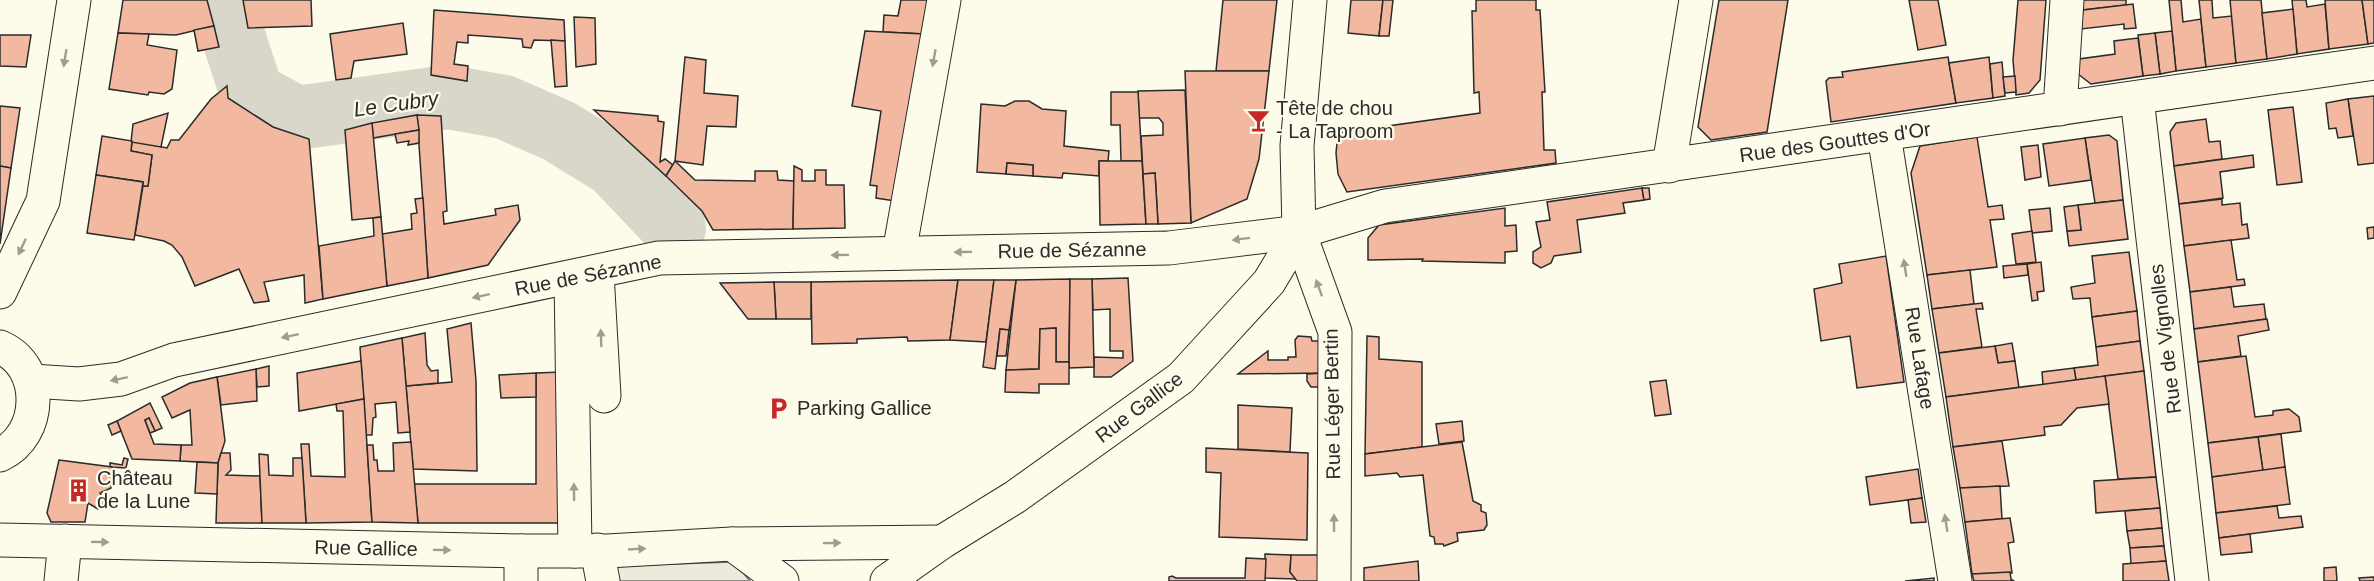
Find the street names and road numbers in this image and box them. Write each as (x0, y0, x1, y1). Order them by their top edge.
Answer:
street label: Rue des Gouttes d'Or (1738, 118, 1932, 166)
street label: Rue de Sézanne (997, 238, 1147, 262)
street label: Rue de Sézanne (513, 250, 663, 300)
street label: Rue de Vignolles (2145, 263, 2185, 415)
street label: Rue Lafage (1901, 305, 1939, 411)
street label: Rue Léger Bertin (1320, 328, 1344, 480)
street label: Rue Gallice (1091, 367, 1187, 447)
street label: Rue Gallice (314, 536, 418, 560)

